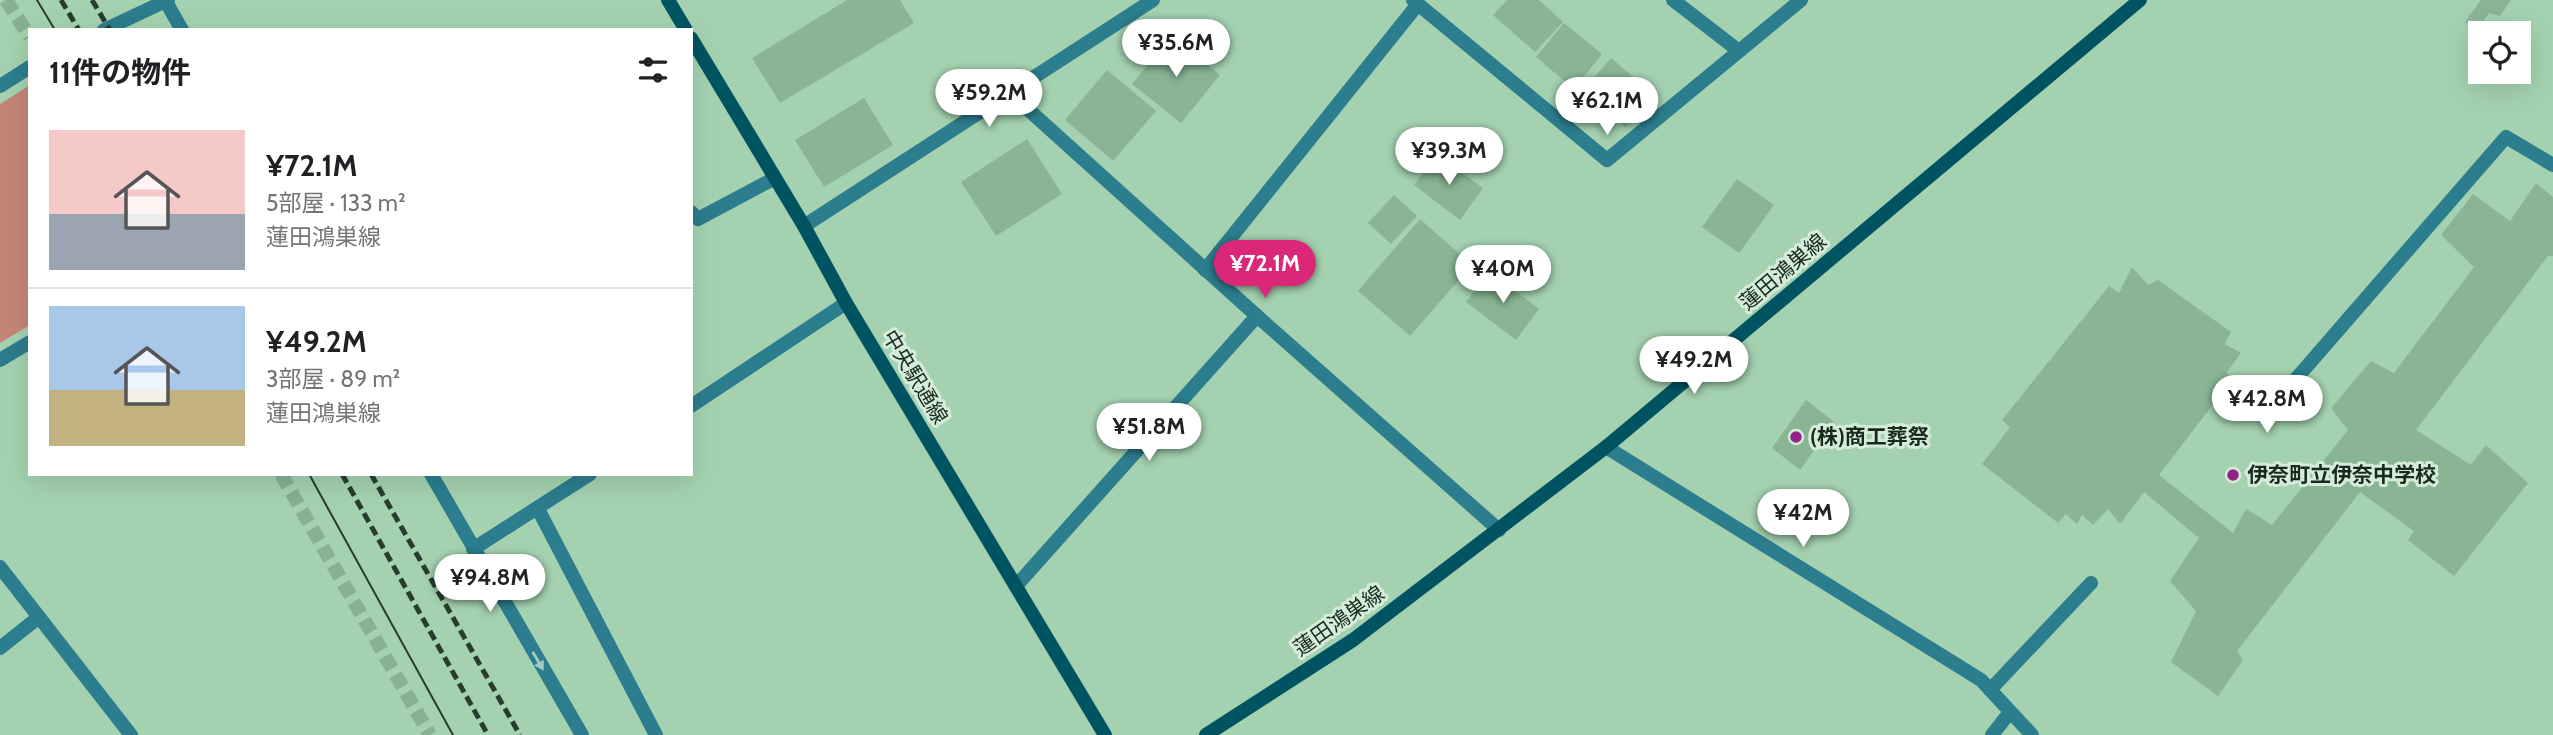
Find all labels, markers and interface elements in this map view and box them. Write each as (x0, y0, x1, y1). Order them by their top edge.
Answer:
pin: ¥35.6M (1119, 20, 1233, 79)
map controls (2468, 21, 2531, 84)
button: locate (2468, 21, 2531, 84)
text: ¥35.6M (1138, 28, 1214, 56)
icon: filters (634, 51, 672, 89)
text: 11件の物件 (49, 54, 191, 91)
pin: ¥59.2M (932, 69, 1046, 129)
text: ¥59.2M (951, 78, 1027, 106)
pin: ¥62.1M (1550, 78, 1664, 137)
text: ¥62.1M (1571, 86, 1643, 114)
pin: ¥39.3M (1392, 128, 1506, 187)
text: ¥39.3M (1411, 136, 1487, 164)
text: ¥72.1M (266, 147, 357, 184)
icon: home (105, 158, 189, 242)
text: 5部屋 · 133 m² (266, 189, 406, 217)
text: 蓮田鴻巣線 (266, 223, 381, 251)
street label: 蓮田鴻巣線 (1734, 228, 1831, 315)
pin: ¥72.1M (1208, 240, 1322, 300)
pin: ¥40M (1462, 246, 1544, 305)
text: ¥72.1M (1230, 249, 1300, 277)
text: ¥40M (1471, 254, 1535, 282)
text: ¥49.2M (266, 323, 367, 360)
street label: 中央駅通線 (878, 325, 953, 428)
icon: home (105, 334, 189, 418)
pin: ¥49.2M (1637, 336, 1751, 396)
text: ¥49.2M (1655, 345, 1733, 373)
text: 3部屋 · 89 m² (266, 365, 400, 393)
pin: ¥42.8M (2210, 376, 2324, 435)
text: ¥42.8M (2228, 384, 2306, 412)
text: 蓮田鴻巣線 (266, 399, 381, 427)
pin: ¥51.8M (1092, 404, 1206, 463)
text: ¥51.8M (1113, 412, 1185, 440)
place label: (株)商工葬祭 (1810, 424, 1929, 449)
marker: (株)商工葬祭 (1788, 429, 1804, 445)
place label: 伊奈町立伊奈中学校 (2247, 462, 2436, 487)
marker: 伊奈町立伊奈中学校 (2225, 467, 2241, 483)
pin: ¥42M (1762, 490, 1844, 549)
text: ¥42M (1773, 498, 1833, 526)
pin: ¥94.8M (433, 554, 547, 614)
text: ¥94.8M (450, 563, 530, 591)
street label: 蓮田鴻巣線 (1289, 580, 1389, 661)
one-way arrow (532, 651, 544, 670)

